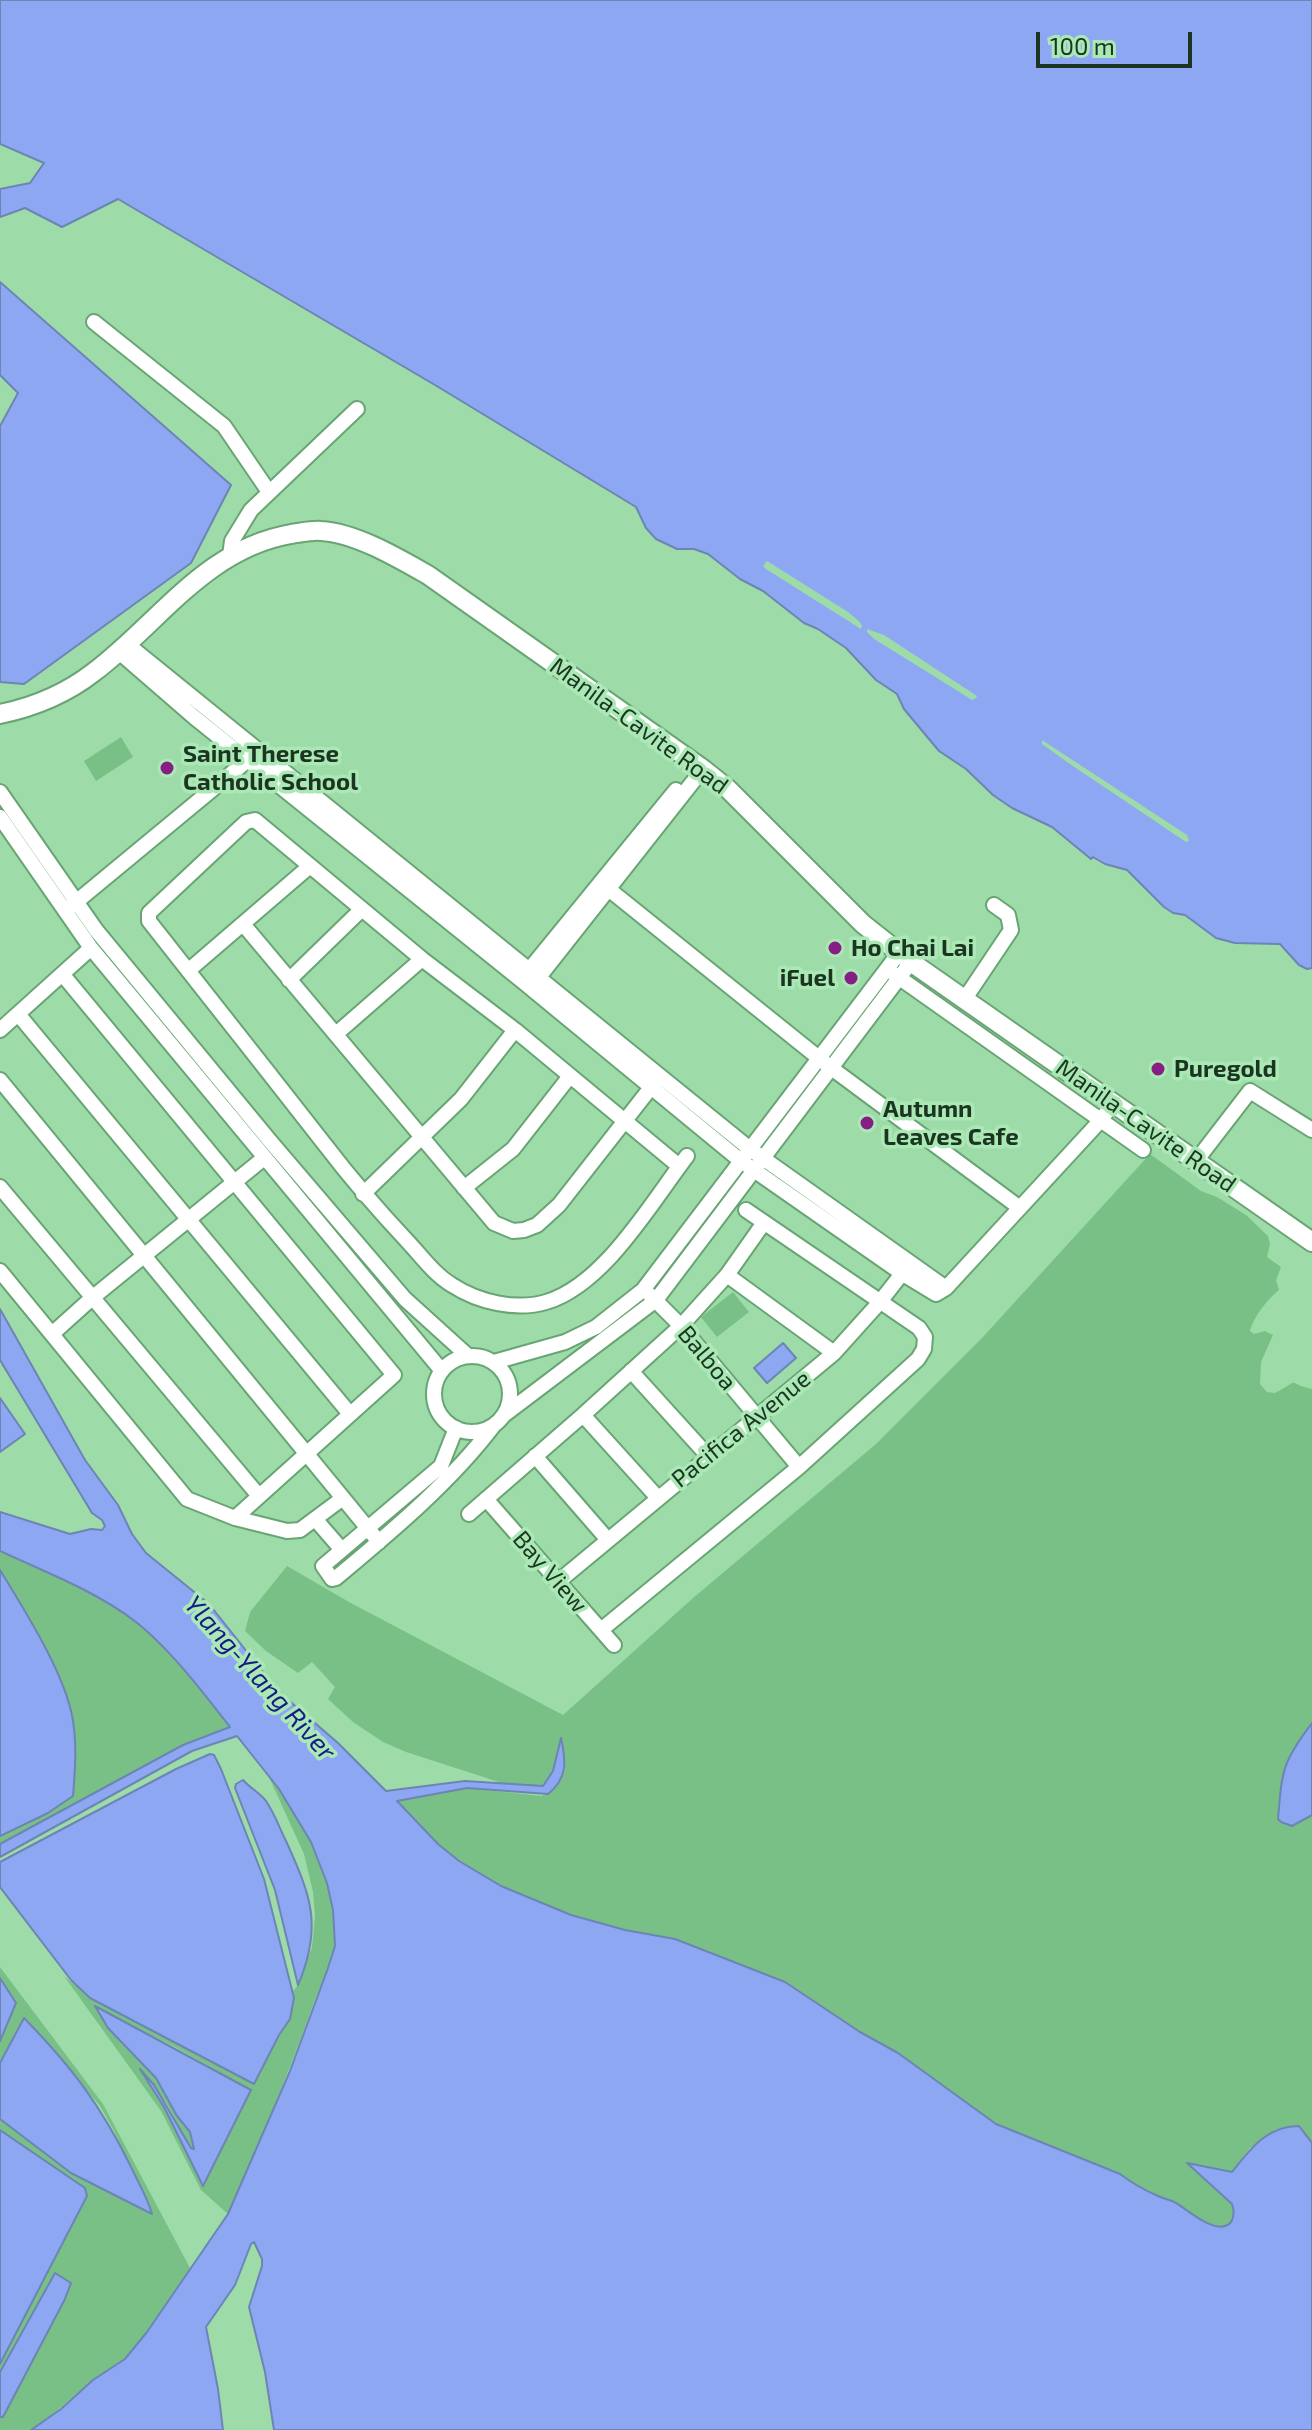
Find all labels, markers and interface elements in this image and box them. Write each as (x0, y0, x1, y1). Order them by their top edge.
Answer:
scale bar (1040, 16, 1196, 66)
text: 100 m (1050, 31, 1115, 60)
street label: Manila-Cavite Road (544, 652, 734, 800)
place label: Saint Therese Catholic School (183, 740, 358, 796)
marker: Saint Therese Catholic School (158, 759, 176, 777)
place label: Ho Chai Lai (851, 934, 974, 962)
marker: Ho Chai Lai (826, 939, 844, 957)
place label: iFuel (780, 964, 835, 992)
marker: iFuel (842, 969, 860, 987)
street label: Manila-Cavite Road (1050, 1053, 1242, 1199)
place label: Puregold (1174, 1055, 1277, 1083)
marker: Puregold (1149, 1060, 1167, 1078)
place label: Autumn Leaves Cafe (883, 1095, 1019, 1151)
marker: Autumn Leaves Cafe (858, 1114, 876, 1132)
street label: Balboa (672, 1320, 742, 1396)
street label: Pacifica Avenue (666, 1364, 816, 1494)
street label: Bay View (507, 1525, 593, 1619)
water label: Ylang-Ylang River (178, 1589, 342, 1767)

